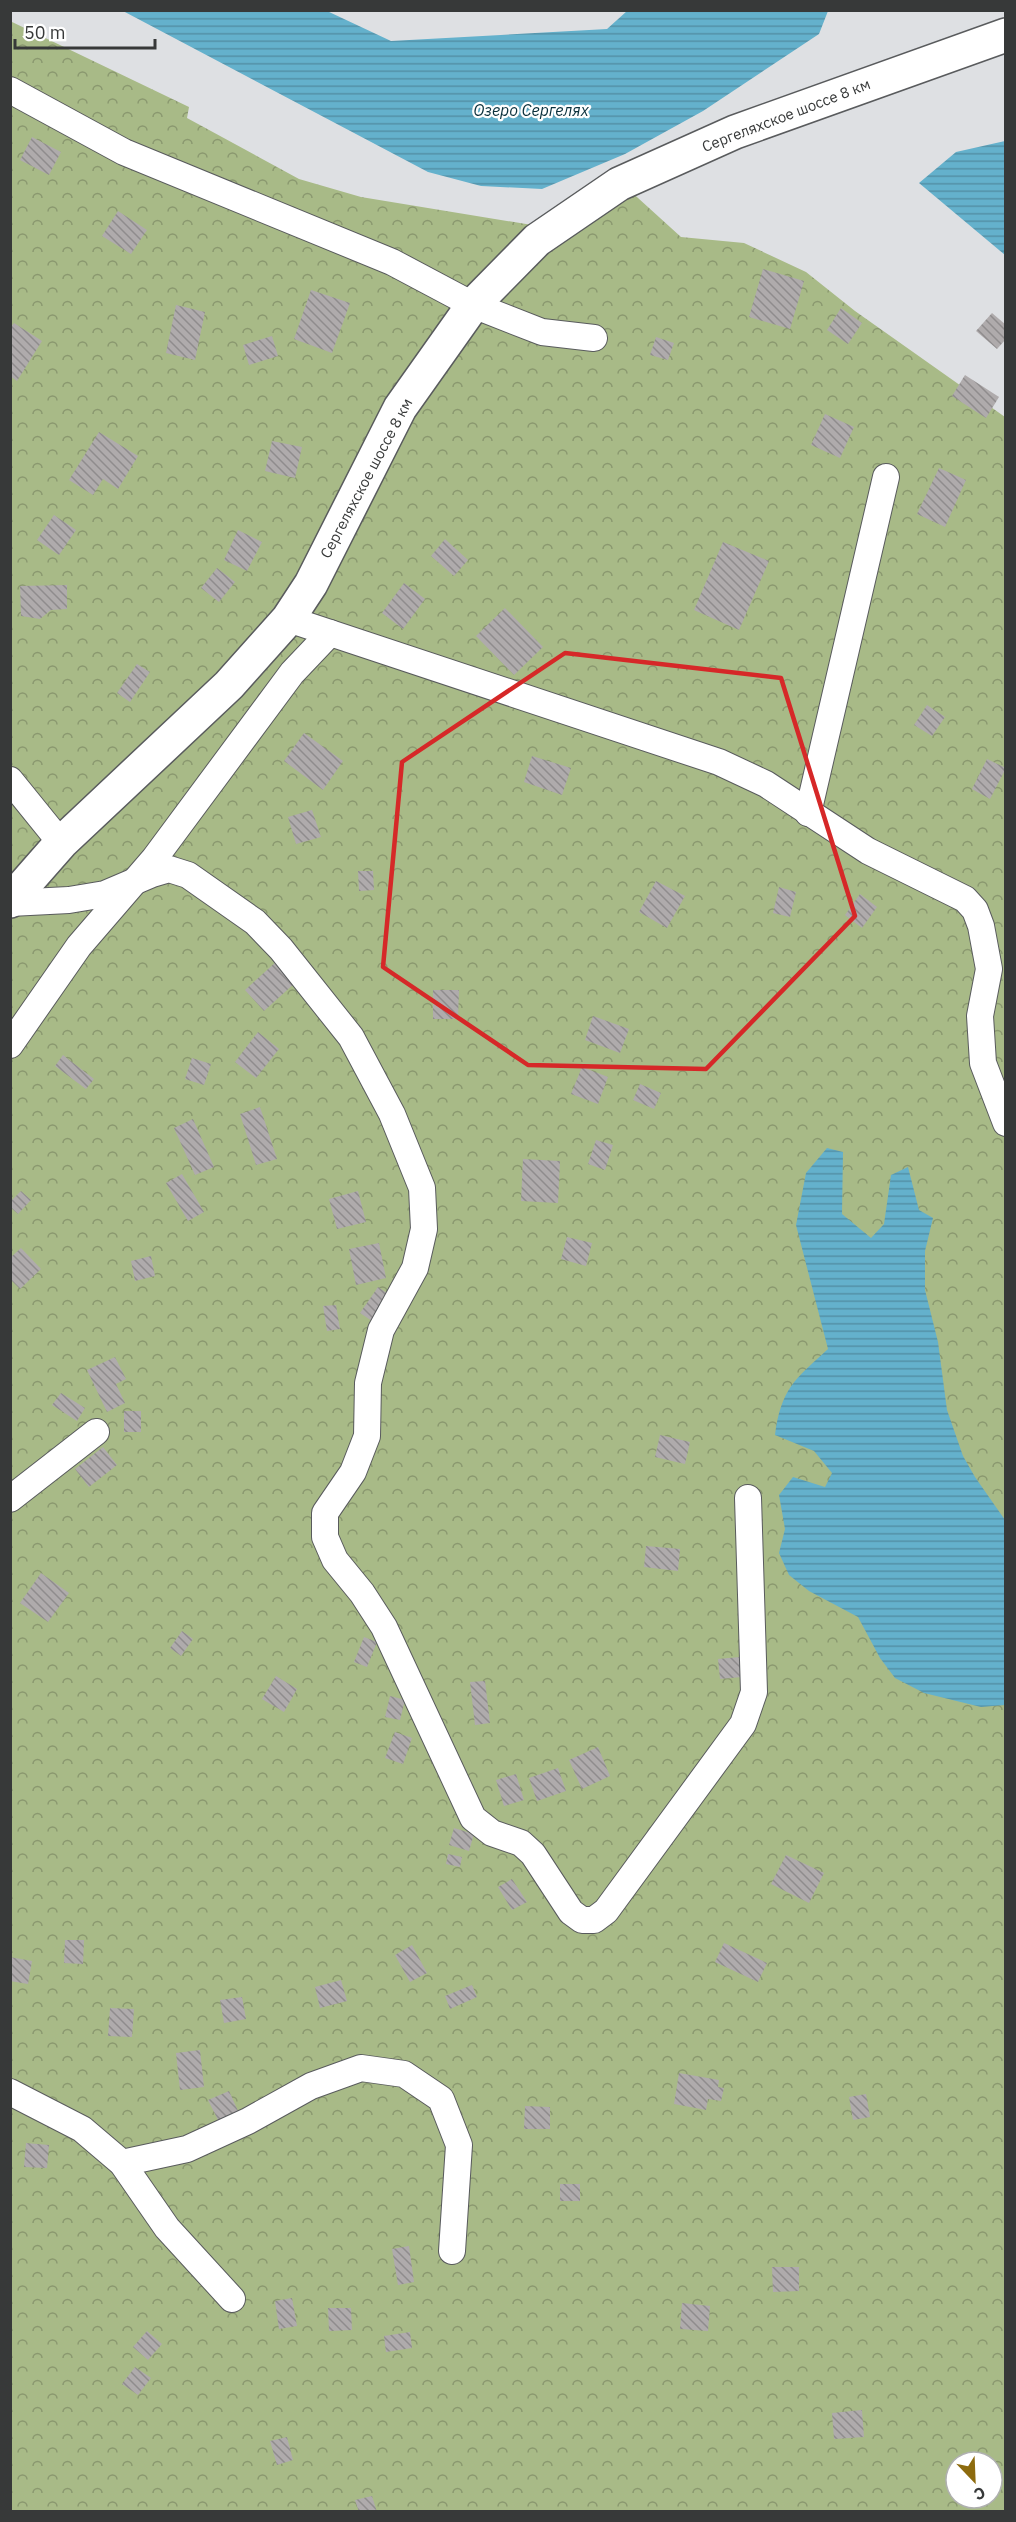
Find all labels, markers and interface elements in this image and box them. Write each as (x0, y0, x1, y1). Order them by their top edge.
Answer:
scale bar (15, 12, 154, 50)
text: 50 m (24, 21, 66, 44)
street label: Сергеляхское шоссе 8 км (699, 74, 873, 156)
water label: Озеро Сергелях (473, 100, 590, 120)
street label: Сергеляхское шоссе 8 км (316, 395, 416, 561)
north arrow (944, 2450, 1004, 2510)
text: С (971, 2483, 989, 2505)

